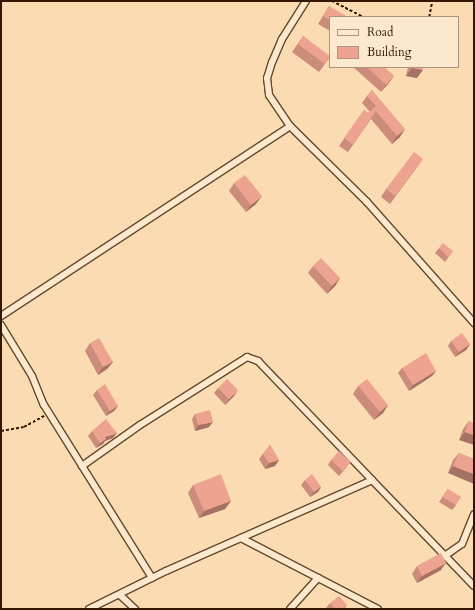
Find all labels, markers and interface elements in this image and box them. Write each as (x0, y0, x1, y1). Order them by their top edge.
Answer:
legend (329, 16, 459, 68)
text: Road (367, 24, 393, 40)
text: Building (367, 44, 411, 60)

